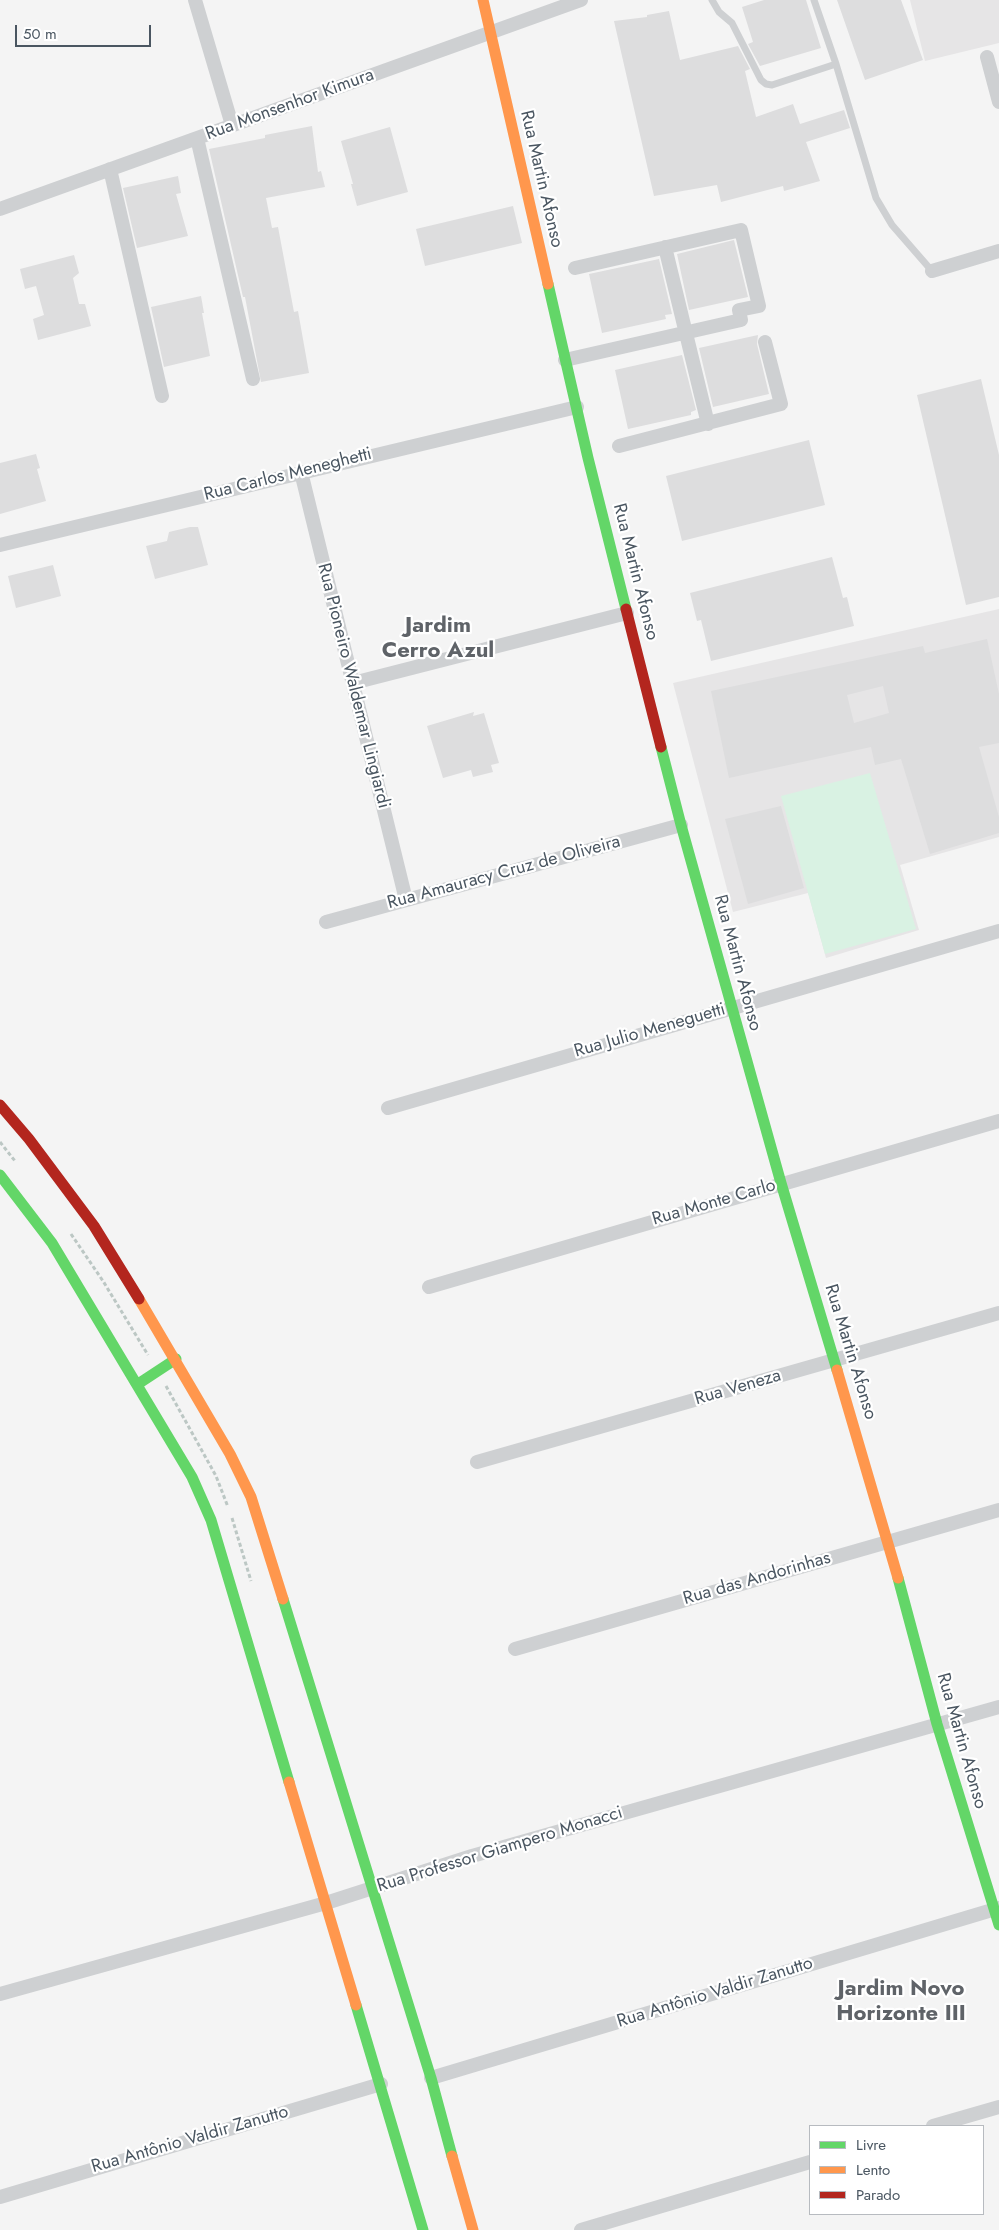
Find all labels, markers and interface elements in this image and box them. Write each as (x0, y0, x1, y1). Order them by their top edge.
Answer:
scale bar (18, 15, 154, 47)
text: 50 m (23, 23, 57, 45)
street label: Rua Monsenhor Kimura (203, 65, 377, 145)
street label: Rua Martin Afonso (515, 108, 567, 250)
street label: Rua Carlos Meneghetti (202, 444, 374, 506)
street label: Rua Martin Afonso (608, 501, 662, 643)
street label: Rua Pioneiro Waldemar Lingiardi (312, 561, 394, 811)
district label: Jardim Cerro Azul (382, 614, 494, 666)
street label: Rua Amauracy Cruz de Oliveira (385, 831, 623, 915)
street label: Rua Martin Afonso (708, 892, 766, 1034)
street label: Rua Julio Meneguetti (572, 999, 728, 1063)
street label: Rua Monte Carlo (650, 1175, 778, 1231)
street label: Rua Martin Afonso (819, 1282, 881, 1422)
street label: Rua Veneza (692, 1365, 784, 1411)
street label: Rua das Andorinhas (681, 1548, 833, 1610)
street label: Rua Martin Afonso (931, 1671, 991, 1811)
street label: Rua Professor Giampero Monacci (375, 1802, 625, 1898)
street label: Rua Antônio Valdir Zanutto (614, 1953, 816, 2033)
district label: Jardim Novo Horizonte III (836, 1977, 966, 2028)
street label: Rua Antônio Valdir Zanutto (89, 2102, 291, 2178)
legend (809, 2125, 984, 2215)
text: Livre (856, 2134, 886, 2156)
text: Lento (856, 2159, 890, 2181)
text: Parado (856, 2184, 900, 2206)

